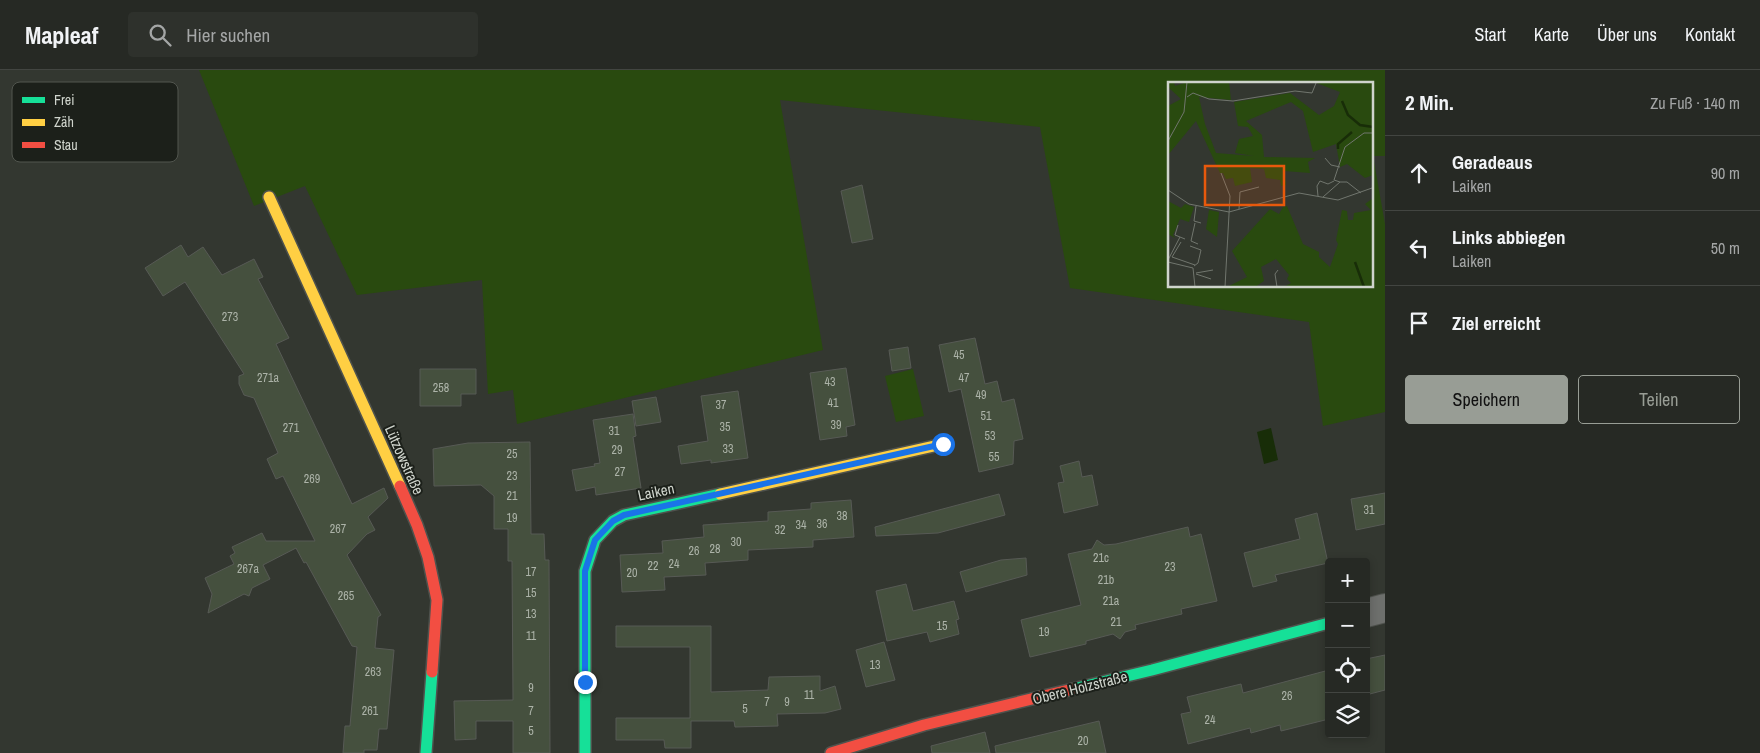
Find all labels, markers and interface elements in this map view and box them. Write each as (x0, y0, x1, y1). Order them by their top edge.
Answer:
search box (128, 12, 478, 57)
text: Mapleaf (25, 19, 98, 51)
icon: search (146, 21, 174, 49)
text: Hier suchen (186, 22, 270, 48)
text: Start (1475, 22, 1506, 47)
text: Karte (1534, 22, 1569, 47)
text: Über uns (1597, 22, 1657, 47)
text: Kontakt (1685, 22, 1735, 47)
legend (12, 82, 178, 162)
inset map (1168, 82, 1372, 288)
text: 2 Min. (1405, 88, 1454, 117)
text: Frei (54, 91, 74, 109)
text: Zu Fuß · 140 m (1650, 92, 1740, 114)
text: Zäh (54, 113, 74, 131)
text: Stau (54, 136, 78, 154)
text: Geradeaus (1452, 149, 1533, 175)
icon: ahead (1405, 159, 1433, 187)
text: 90 m (1711, 162, 1740, 184)
text: Laiken (1452, 175, 1491, 197)
text: Links abbiegen (1452, 224, 1565, 250)
icon: left (1405, 234, 1433, 262)
text: 50 m (1711, 237, 1740, 259)
text: Laiken (1452, 250, 1491, 272)
house number: 273 (222, 309, 238, 325)
icon: arrive (1405, 309, 1433, 337)
text: Ziel erreicht (1452, 310, 1540, 336)
house number: 45 (954, 347, 965, 363)
house number: 271a (257, 370, 279, 386)
house number: 47 (959, 370, 970, 386)
house number: 43 (825, 374, 835, 390)
button: Speichern (1405, 375, 1568, 424)
button: Teilen (1578, 375, 1740, 424)
house number: 258 (433, 380, 449, 396)
house number: 49 (976, 387, 986, 403)
house number: 41 (828, 395, 839, 411)
house number: 37 (716, 397, 727, 413)
house number: 51 (981, 408, 992, 424)
house number: 39 (831, 417, 841, 433)
house number: 35 (720, 419, 731, 435)
house number: 271 (283, 420, 300, 436)
street label: Lützowstraße (380, 422, 429, 498)
house number: 31 (609, 423, 620, 439)
house number: 53 (985, 428, 995, 444)
route start (932, 433, 955, 456)
house number: 33 (723, 441, 733, 457)
house number: 29 (612, 442, 622, 458)
house number: 25 (507, 446, 518, 462)
house number: 55 (989, 449, 1000, 465)
house number: 27 (615, 464, 626, 480)
house number: 23 (507, 468, 517, 484)
house number: 269 (304, 471, 320, 487)
street label: Laiken (636, 477, 676, 506)
house number: 21 (507, 488, 518, 504)
house number: 31 (1364, 502, 1375, 518)
house number: 38 (837, 508, 847, 524)
house number: 19 (507, 510, 517, 526)
house number: 36 (817, 516, 827, 532)
house number: 34 (796, 517, 807, 533)
house number: 267 (330, 521, 347, 537)
house number: 32 (775, 522, 785, 538)
house number: 30 (731, 534, 741, 550)
house number: 28 (710, 541, 720, 557)
house number: 26 (689, 543, 699, 559)
house number: 21c (1093, 550, 1109, 566)
house number: 24 (669, 556, 680, 572)
house number: 22 (648, 558, 658, 574)
map controls (1325, 558, 1370, 738)
button: + (1325, 558, 1370, 603)
house number: 23 (1165, 559, 1175, 575)
house number: 267a (237, 561, 259, 577)
house number: 17 (526, 564, 537, 580)
house number: 20 (627, 565, 637, 581)
house number: 21b (1098, 572, 1114, 588)
house number: 15 (526, 585, 537, 601)
house number: 265 (338, 588, 355, 604)
house number: 21a (1103, 593, 1120, 609)
button: − (1325, 603, 1370, 648)
house number: 13 (526, 606, 536, 622)
house number: 21 (1111, 614, 1122, 630)
house number: 15 (937, 618, 948, 634)
house number: 19 (1039, 624, 1049, 640)
house number: 11 (526, 628, 537, 644)
button: locate (1325, 648, 1370, 693)
house number: 13 (870, 657, 880, 673)
house number: 263 (365, 664, 381, 680)
street label: Obere Holzstraße (1030, 666, 1130, 709)
route end (574, 671, 597, 694)
house number: 9 (528, 680, 534, 696)
house number: 11 (804, 687, 815, 703)
house number: 26 (1282, 688, 1292, 704)
button: layers (1325, 693, 1370, 738)
house number: 7 (764, 694, 770, 710)
house number: 9 (784, 694, 790, 710)
house number: 5 (742, 701, 748, 717)
house number: 261 (362, 703, 379, 719)
house number: 7 (528, 703, 534, 719)
house number: 24 (1205, 712, 1216, 728)
house number: 5 (528, 723, 534, 739)
house number: 20 (1078, 733, 1088, 749)

